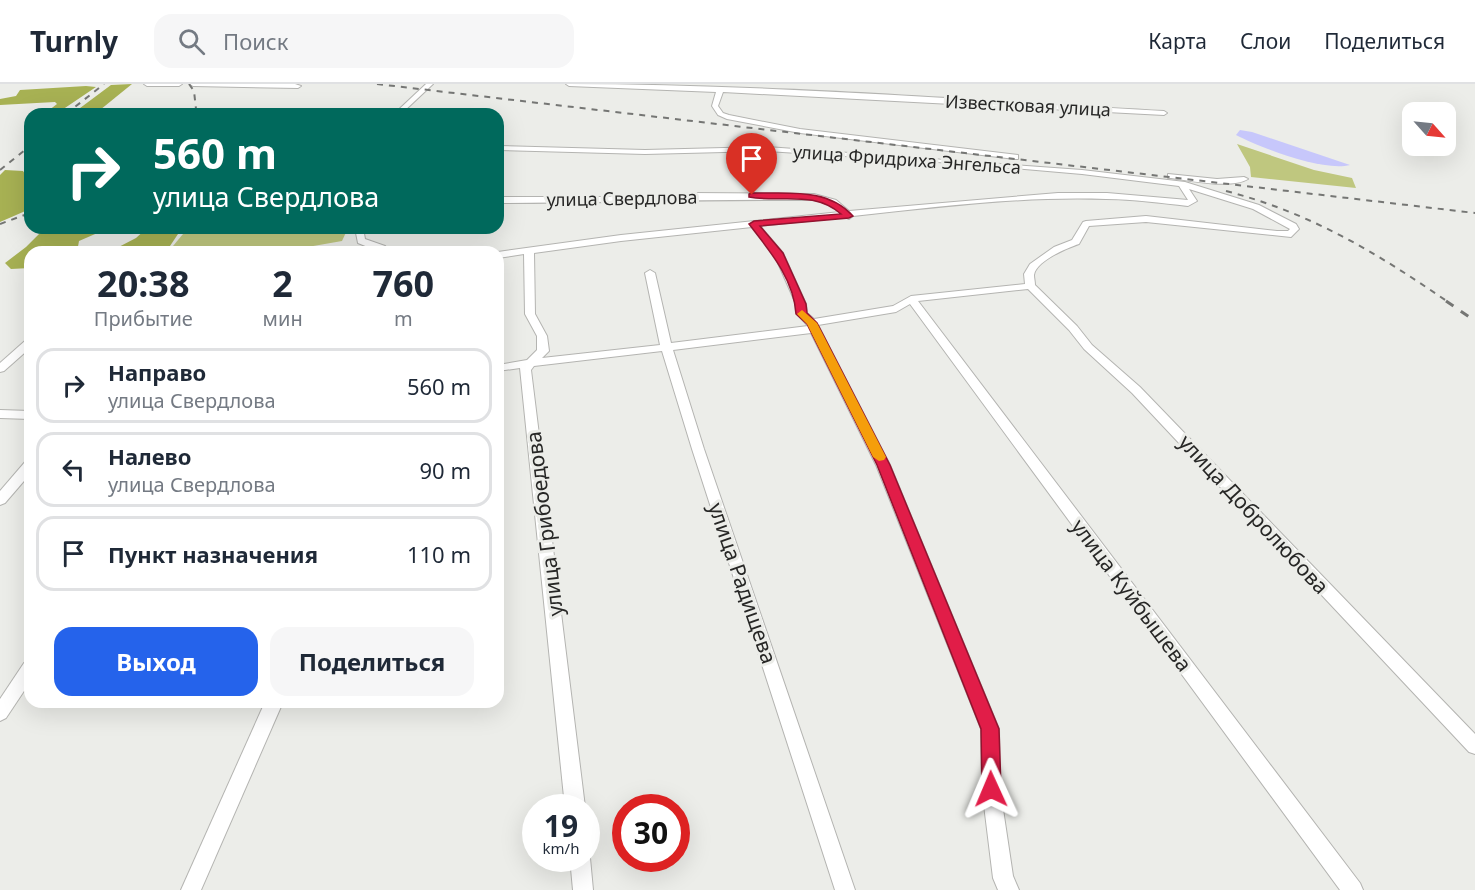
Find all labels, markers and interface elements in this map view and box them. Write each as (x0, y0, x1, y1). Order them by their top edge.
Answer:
search box (154, 14, 574, 68)
text: Turnly (30, 22, 118, 60)
icon: search (175, 25, 208, 58)
text: Поиск (223, 26, 288, 56)
text: Карта (1148, 27, 1207, 55)
text: Слои (1240, 27, 1291, 55)
text: Поделиться (1324, 27, 1445, 55)
street label: Известковая улица (945, 89, 1111, 121)
north arrow (1402, 102, 1456, 156)
map controls (1402, 102, 1456, 156)
text: 560 m (153, 124, 277, 181)
icon: right (54, 132, 132, 210)
pin (726, 133, 777, 195)
street label: улица Фридриха Энгельса (792, 139, 1022, 179)
icon: arrive (735, 142, 768, 175)
text: улица Свердлова (153, 178, 379, 215)
street label: улица Свердлова (546, 185, 698, 211)
text: 20:38 (97, 259, 190, 308)
text: 2 (272, 259, 293, 308)
text: 760 (372, 259, 434, 308)
text: Прибытие (94, 305, 193, 332)
text: мин (263, 305, 303, 332)
text: m (394, 305, 413, 332)
text: Направо (108, 357, 206, 387)
icon: right (57, 369, 90, 402)
text: 560 m (407, 371, 471, 401)
text: улица Свердлова (108, 387, 276, 414)
street label: улица Добролюбова (1173, 428, 1335, 600)
street label: улица Грибоедова (519, 430, 569, 618)
text: Налево (108, 441, 191, 471)
icon: left (57, 453, 90, 486)
text: 90 m (420, 455, 471, 485)
text: улица Свердлова (108, 471, 276, 498)
street label: улица Радищева (702, 499, 784, 667)
street label: улица Куйбышева (1065, 513, 1199, 677)
icon: arrive (57, 537, 90, 570)
text: Пункт назначения (108, 539, 318, 569)
text: 110 m (407, 539, 471, 569)
button: Выход (54, 627, 258, 696)
button: Поделиться (270, 627, 474, 696)
position arrow (959, 757, 1023, 821)
speed limit sign: 30 (612, 794, 690, 872)
text: 19 (544, 805, 578, 846)
text: km/h (543, 838, 579, 858)

